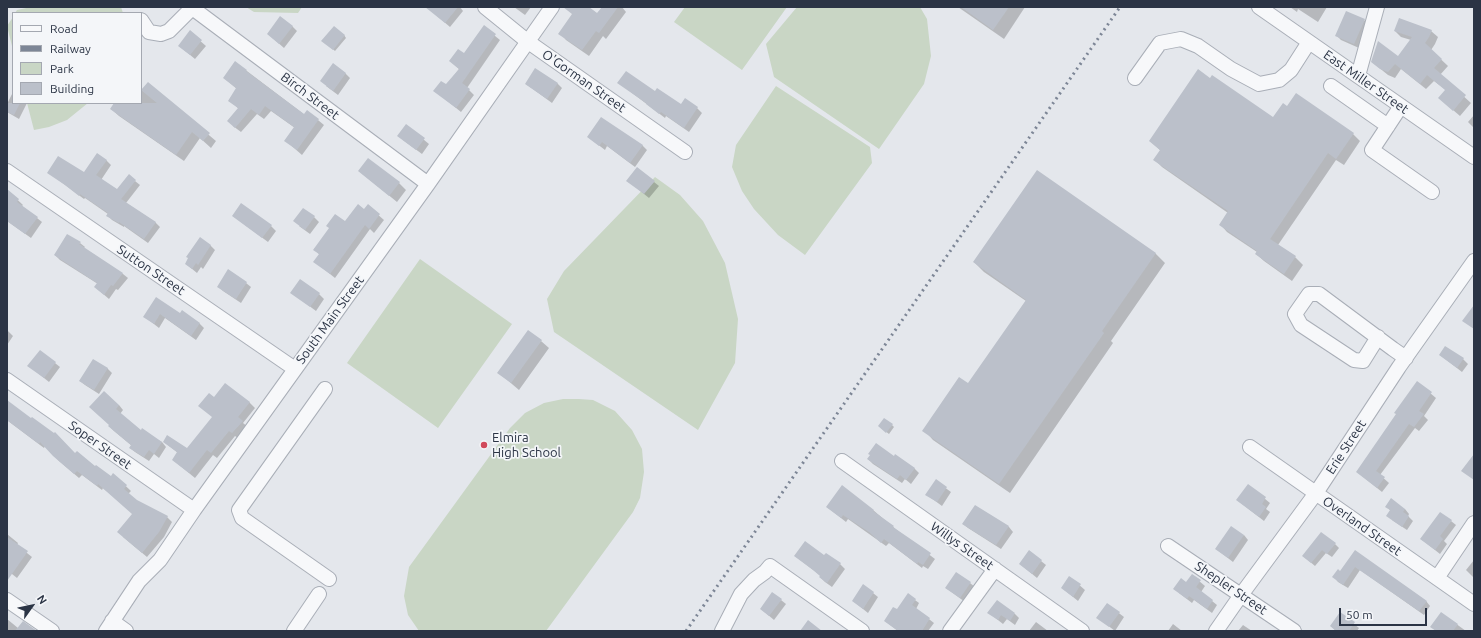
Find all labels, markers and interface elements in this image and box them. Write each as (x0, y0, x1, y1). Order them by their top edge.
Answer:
legend (12, 12, 142, 104)
text: Road (50, 22, 78, 35)
text: Railway (50, 42, 91, 55)
street label: O'Gorman Street (539, 46, 629, 116)
street label: East Miller Street (1320, 47, 1412, 117)
text: Park (50, 62, 74, 75)
street label: Birch Street (278, 69, 342, 123)
text: Building (50, 82, 94, 95)
street label: Sutton Street (114, 242, 188, 298)
street label: South Main Street (293, 273, 367, 367)
street label: Erie Street (1323, 417, 1369, 477)
street label: Soper Street (65, 418, 135, 472)
place label: Elmira High School (492, 430, 561, 461)
marker: Elmira High School (479, 440, 489, 450)
street label: Overland Street (1319, 493, 1405, 559)
street label: Willys Street (927, 519, 997, 573)
street label: Shepler Street (1192, 558, 1270, 618)
north arrow (12, 586, 52, 626)
text: N (35, 593, 49, 606)
scale bar (1341, 600, 1429, 626)
text: 50 m (1346, 608, 1373, 621)

